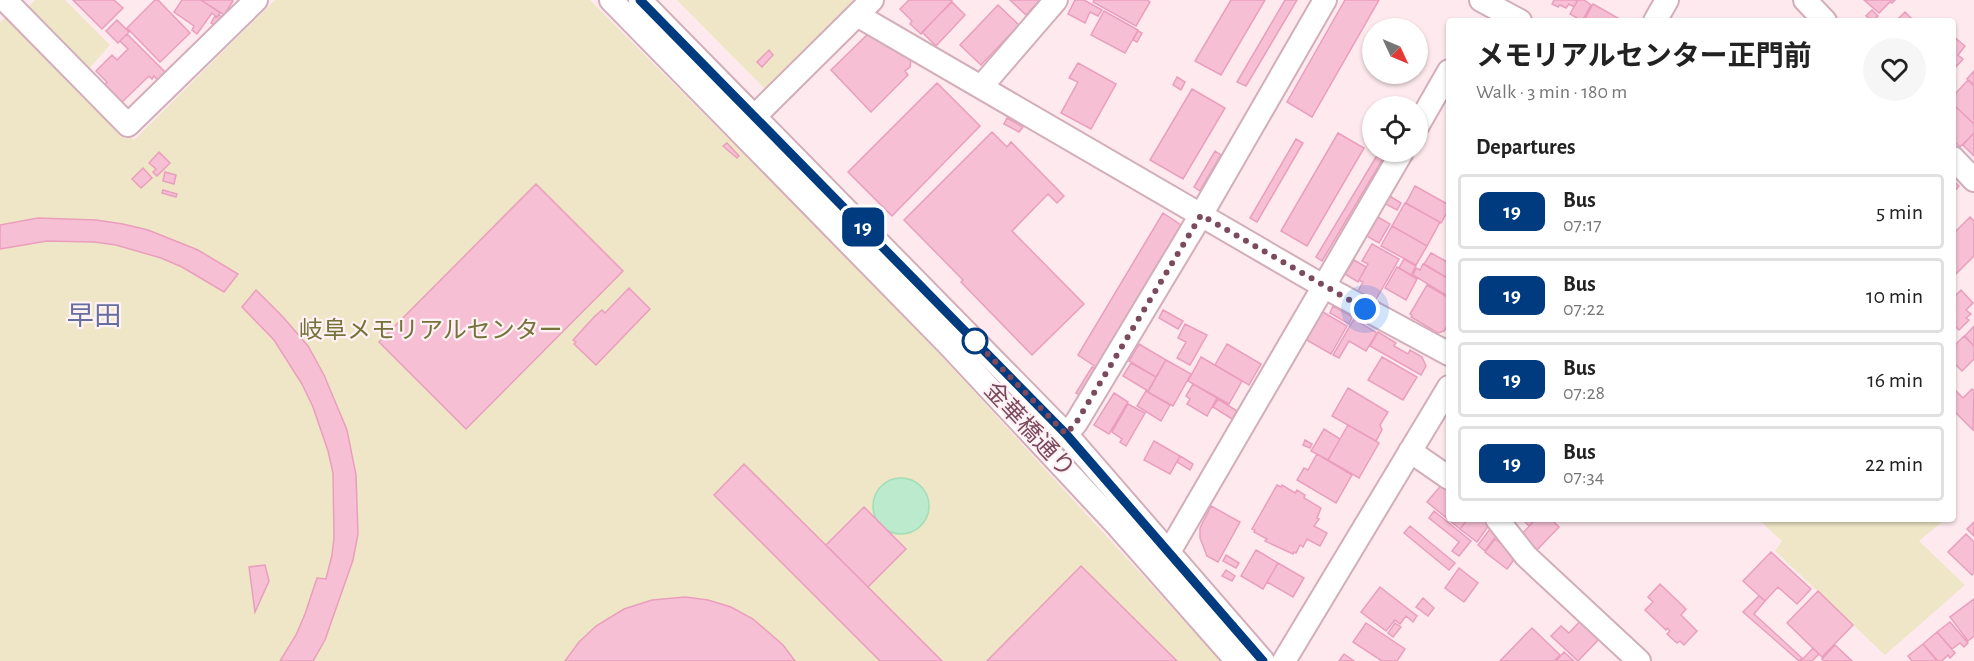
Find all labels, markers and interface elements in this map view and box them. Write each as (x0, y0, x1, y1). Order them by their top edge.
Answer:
north arrow (1362, 18, 1428, 84)
map controls (1362, 18, 1428, 162)
button: heart (1863, 38, 1926, 101)
text: メモリアルセンター正門前 (1476, 43, 1812, 71)
text: Walk · 3 min · 180 m (1476, 82, 1627, 102)
button: locate (1362, 96, 1428, 162)
text: Departures (1476, 136, 1576, 158)
text: Bus (1563, 189, 1596, 211)
text: 19 (1503, 201, 1521, 222)
text: 5 min (1876, 201, 1923, 223)
line badge: 19 (836, 208, 890, 246)
text: 07:17 (1563, 215, 1602, 235)
text: 19 (854, 217, 872, 238)
text: Bus (1563, 273, 1596, 295)
text: 19 (1503, 285, 1521, 306)
text: 10 min (1866, 285, 1923, 307)
your location (1350, 294, 1380, 324)
text: 07:22 (1563, 299, 1605, 319)
district label: 早田 (67, 303, 121, 330)
park label: 岐阜メモリアルセンター (299, 317, 563, 343)
unlabelled marker (962, 328, 988, 354)
text: Bus (1563, 357, 1596, 379)
text: 19 (1503, 369, 1521, 390)
text: 16 min (1867, 369, 1923, 391)
street label: 金華橋通り (979, 377, 1080, 482)
text: 07:28 (1563, 383, 1605, 403)
text: Bus (1563, 441, 1596, 463)
text: 19 (1503, 453, 1521, 474)
text: 22 min (1865, 453, 1923, 475)
text: 07:34 (1563, 467, 1604, 487)

